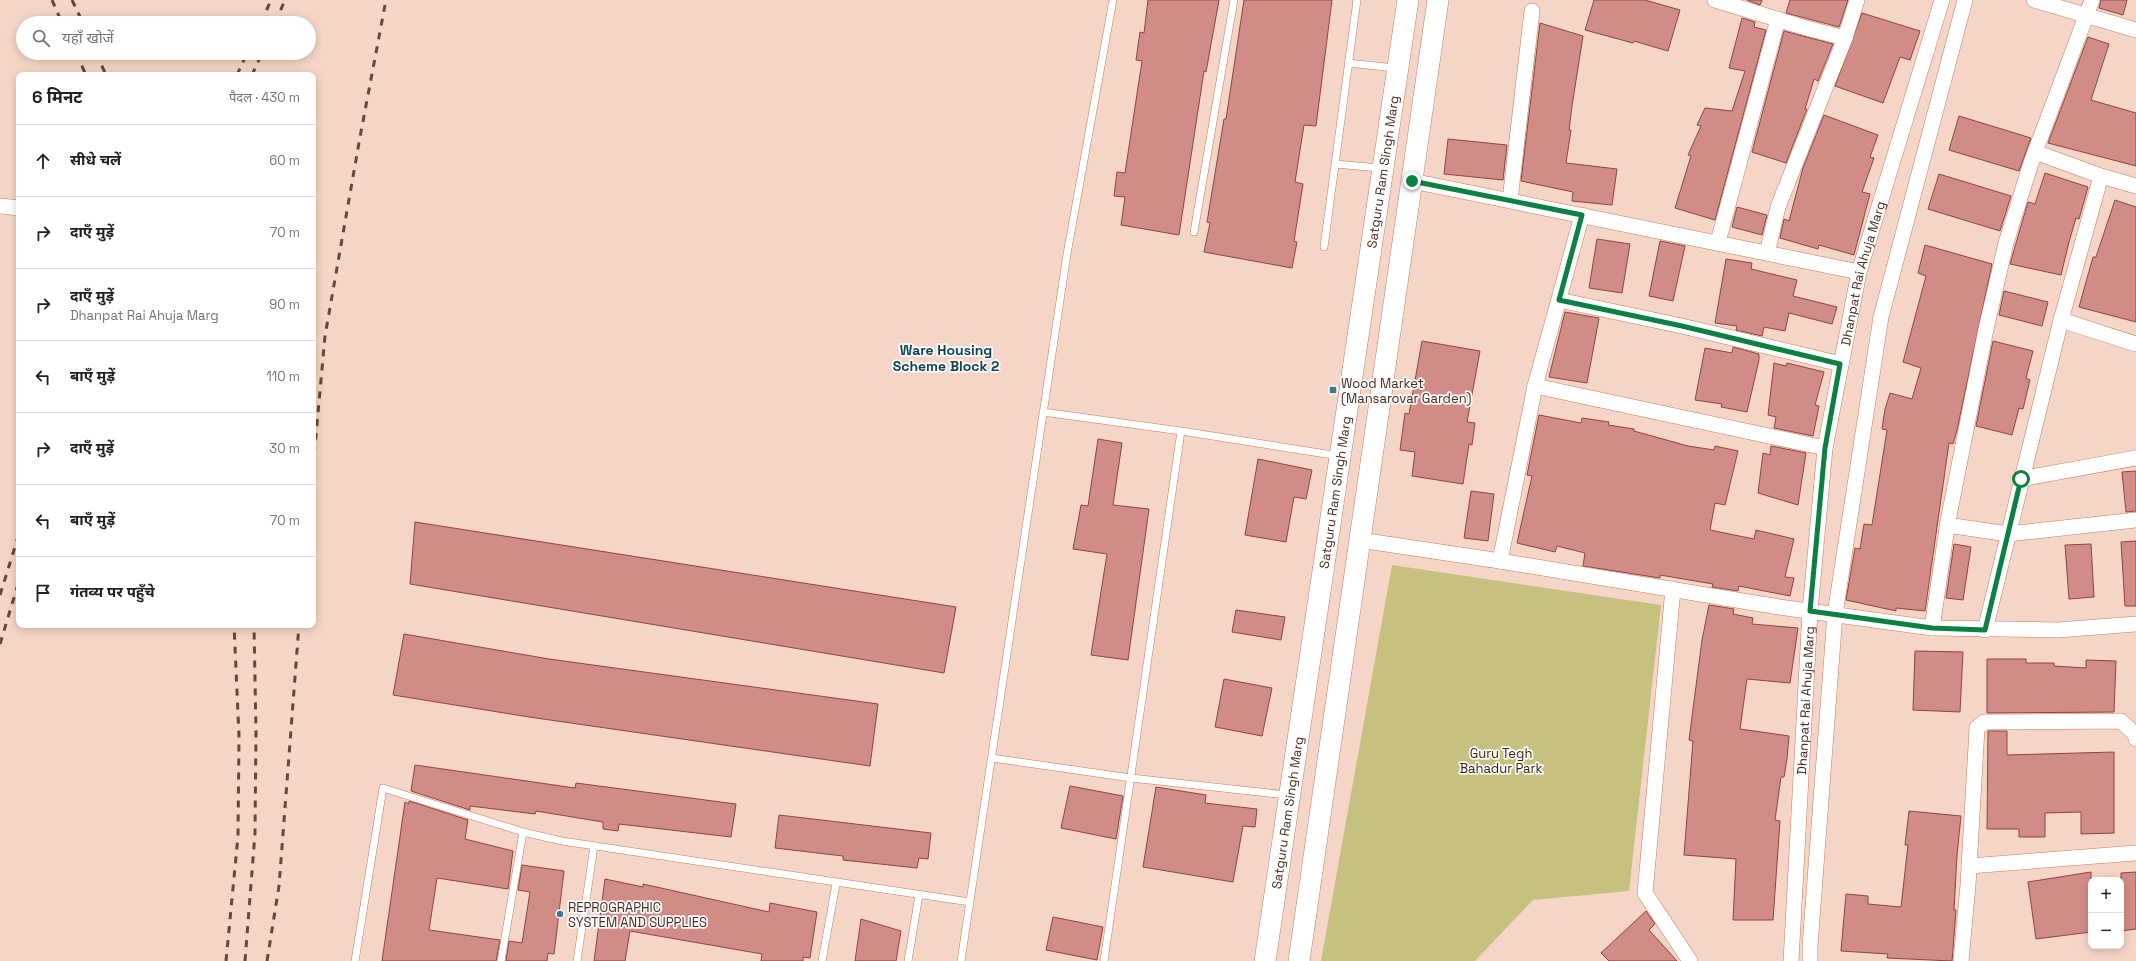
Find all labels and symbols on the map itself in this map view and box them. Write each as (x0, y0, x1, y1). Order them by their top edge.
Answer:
street label: Satguru Ram Singh Marg (1363, 94, 1402, 249)
route end (1403, 172, 1421, 190)
street label: Dhanpat Rai Ahuja Marg (1836, 199, 1889, 347)
district label: Ware Housing Scheme Block 2 (893, 341, 999, 375)
place label: Wood Market (Mansarovar Garden) (1341, 375, 1472, 407)
marker: Wood Market (Mansarovar Garden) (1328, 385, 1338, 395)
street label: Satguru Ram Singh Marg (1315, 415, 1355, 570)
route start (2012, 470, 2030, 488)
street label: Dhanpat Rai Ahuja Marg (1793, 626, 1818, 775)
street label: Satguru Ram Singh Marg (1267, 735, 1307, 890)
park label: Guru Tegh Bahadur Park (1460, 745, 1542, 777)
place label: REPROGRAPHIC SYSTEM AND SUPPLIES (568, 899, 707, 931)
marker: REPROGRAPHIC SYSTEM AND SUPPLIES (555, 909, 565, 919)

